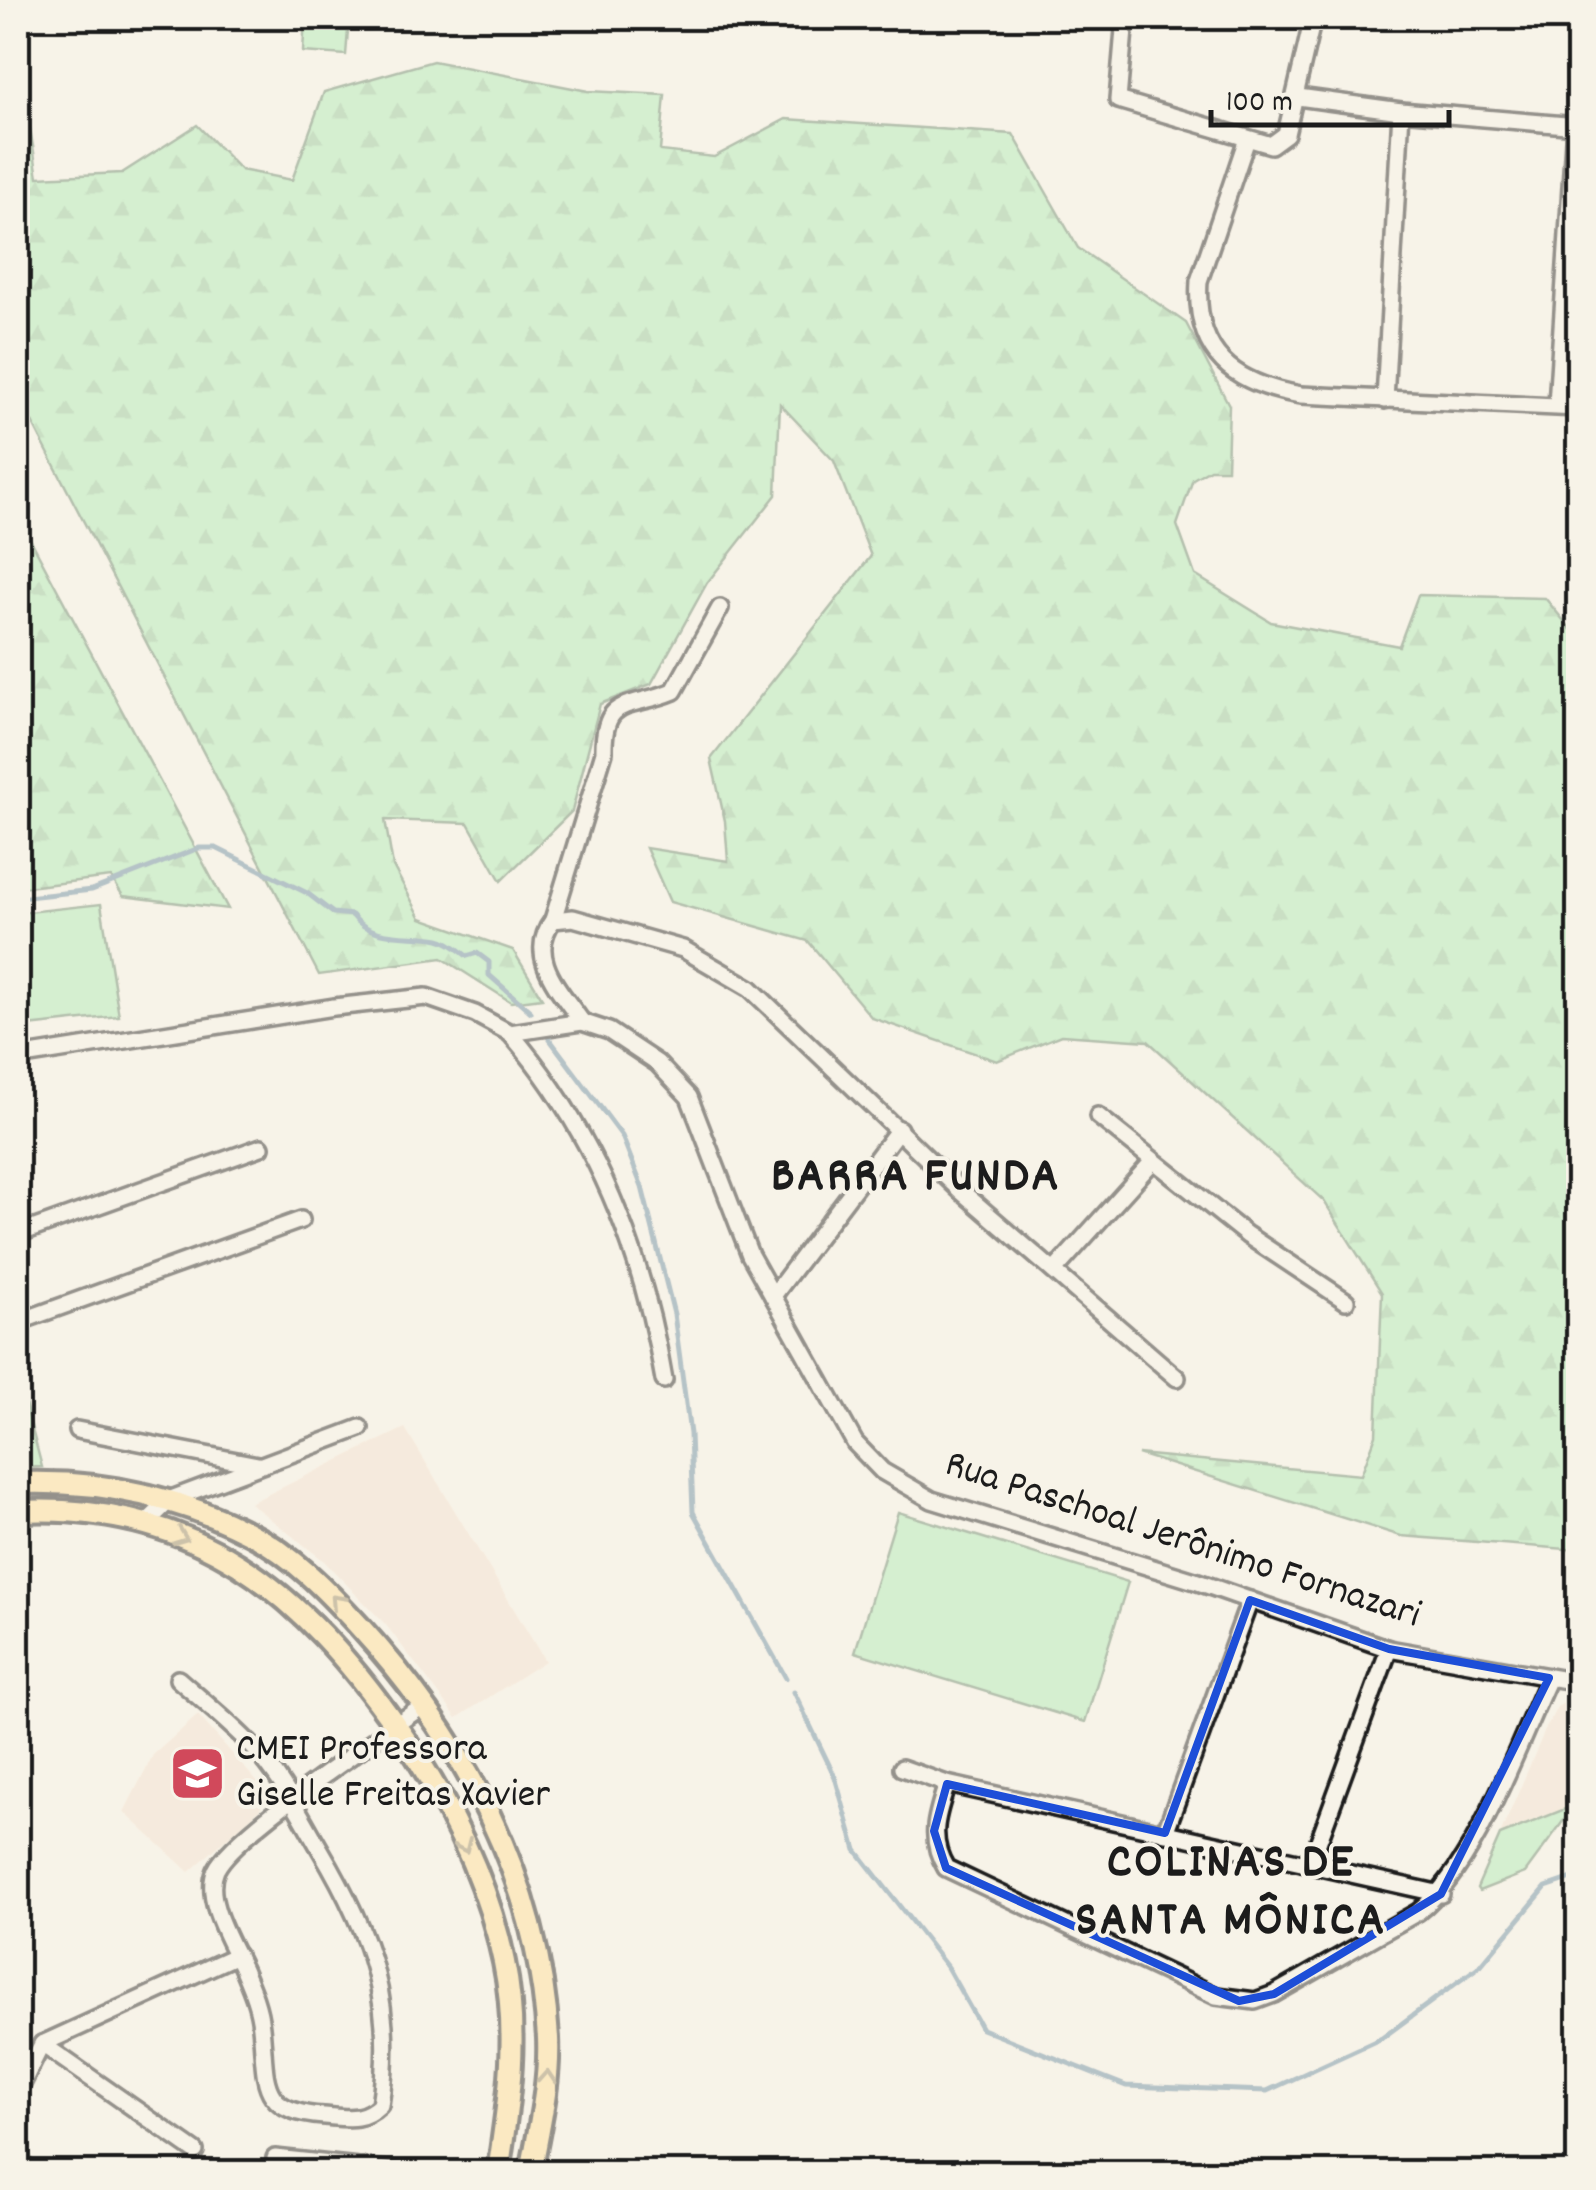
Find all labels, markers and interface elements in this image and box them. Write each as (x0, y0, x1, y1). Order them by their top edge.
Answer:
scale bar (1211, 65, 1448, 127)
text: 100 m (1226, 83, 1293, 126)
district label: BARRA FUNDA (771, 1143, 1061, 1215)
street label: Rua Paschoal Jerônimo Fornazari (937, 1438, 1427, 1646)
one-way arrow (172, 1525, 189, 1546)
one-way arrow (330, 1595, 348, 1613)
place label: CMEI Professora Giselle Freitas Xavier (236, 1723, 550, 1826)
school or university icon: CMEI Professora Giselle Freitas Xavier (167, 1744, 227, 1804)
district label: COLINAS DE SANTA MÔNICA (1075, 1829, 1387, 1959)
one-way arrow (452, 1836, 472, 1854)
one-way arrow (535, 2068, 557, 2084)

